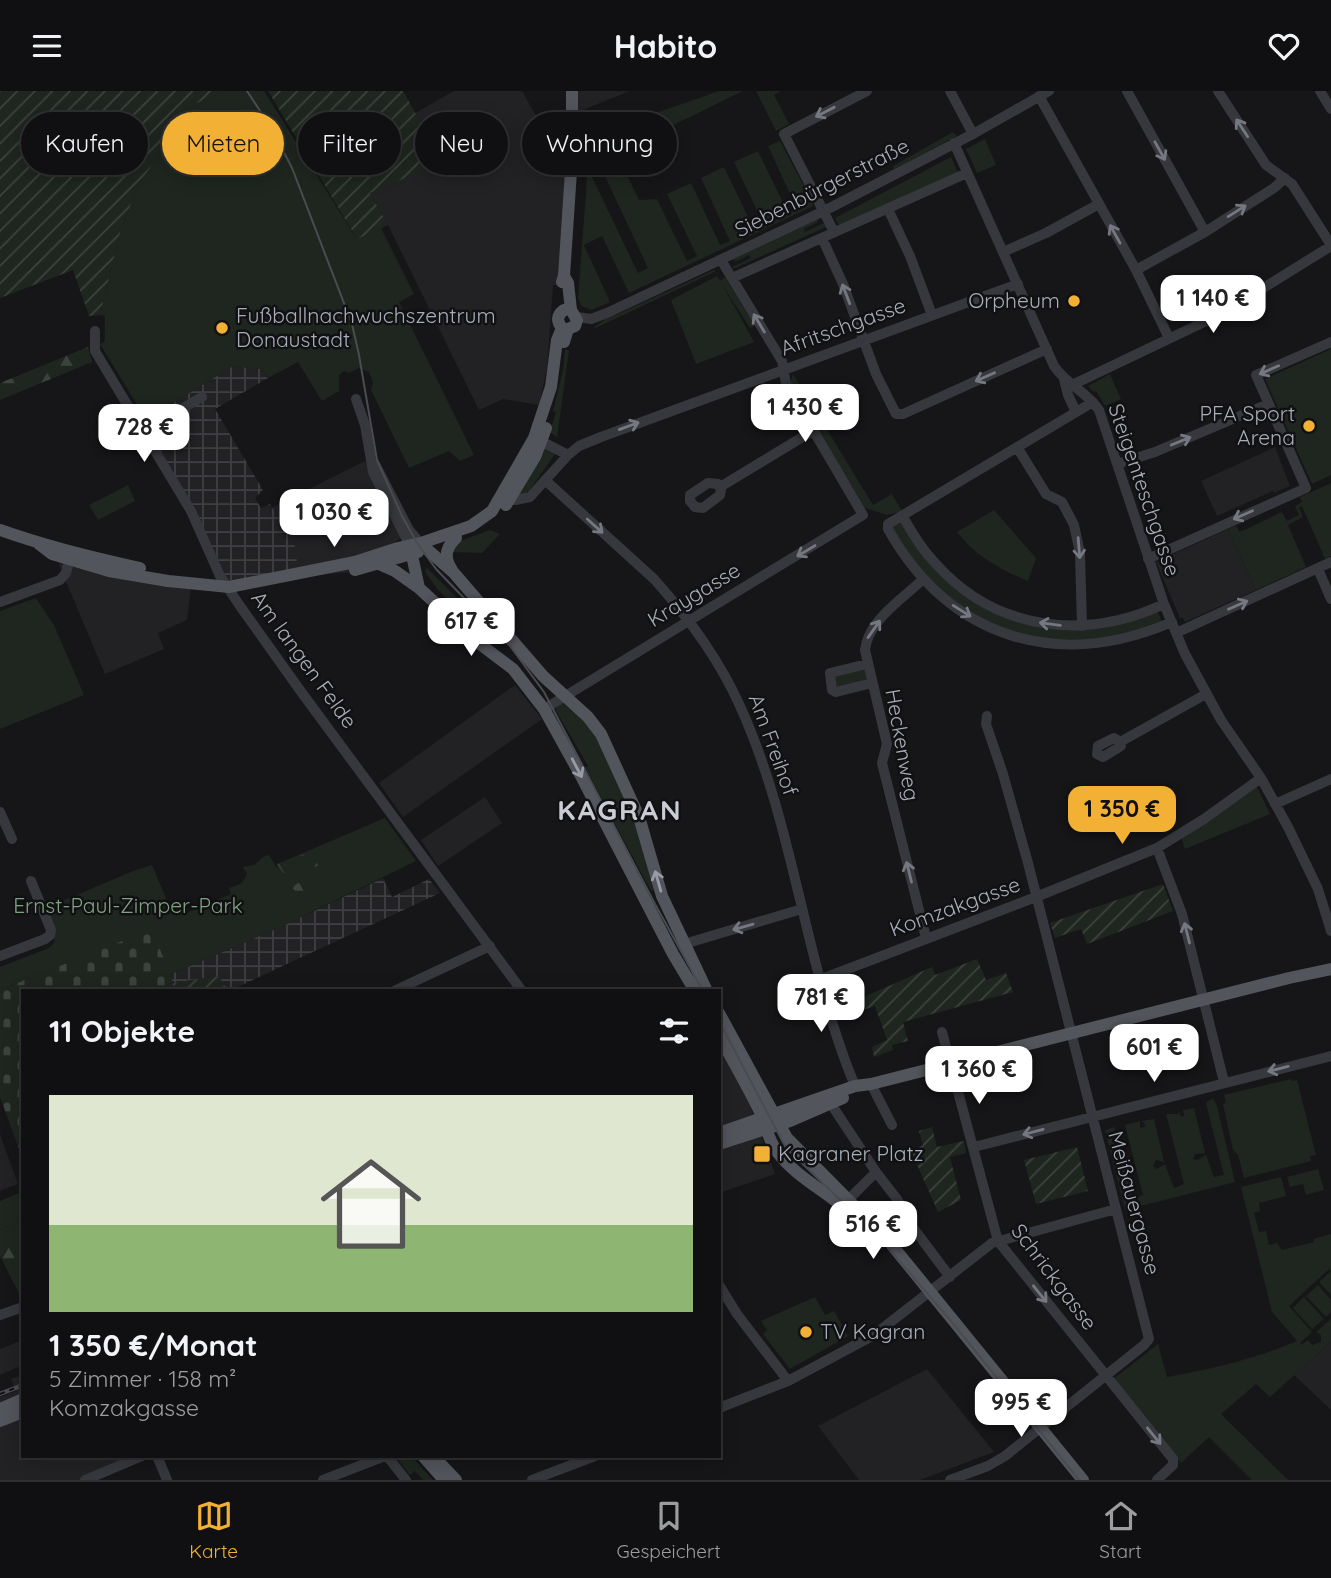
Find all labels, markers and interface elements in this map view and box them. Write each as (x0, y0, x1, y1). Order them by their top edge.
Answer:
text: Habito (614, 26, 717, 66)
icon: menu (28, 27, 66, 65)
icon: heart (1265, 27, 1303, 65)
one-way arrow (815, 106, 836, 120)
chip: Kaufen (21, 112, 148, 175)
chip: Mieten (162, 112, 284, 175)
chip: Filter (298, 112, 401, 175)
chip: Neu (415, 112, 508, 175)
chip: Wohnung (522, 112, 677, 175)
one-way arrow (1234, 119, 1249, 138)
street label: Siebenbürgerstraße (730, 132, 913, 242)
one-way arrow (1153, 140, 1167, 160)
one-way arrow (1227, 204, 1246, 219)
one-way arrow (1108, 224, 1122, 245)
pin: 1 140 € (1148, 275, 1278, 335)
one-way arrow (839, 283, 852, 305)
text: 1 140 € (1177, 283, 1249, 312)
place label: Orpheum (968, 287, 1060, 313)
street label: Afritschgasse (777, 291, 909, 361)
marker: Orpheum (1066, 293, 1082, 309)
place label: Fußballnachwuchszentrum Donaustadt (236, 302, 496, 352)
one-way arrow (752, 313, 765, 334)
marker: Fußballnachwuchszentrum Donaustadt (214, 320, 230, 336)
one-way arrow (1258, 364, 1280, 377)
one-way arrow (975, 371, 996, 384)
pin: 1 430 € (740, 385, 870, 444)
text: 1 430 € (767, 392, 843, 421)
street label: Steigenteschgasse (1103, 400, 1187, 579)
place label: PFA Sport Arena (1200, 400, 1295, 450)
pin: 728 € (95, 405, 193, 464)
text: 728 € (114, 412, 174, 441)
marker: PFA Sport Arena (1301, 418, 1317, 434)
one-way arrow (618, 419, 640, 431)
one-way arrow (1170, 434, 1192, 447)
pin: 1 030 € (269, 489, 399, 549)
text: 1 030 € (296, 497, 372, 526)
one-way arrow (1233, 510, 1254, 523)
one-way arrow (586, 517, 603, 534)
one-way arrow (1073, 537, 1086, 559)
one-way arrow (796, 544, 816, 558)
street label: Kraygasse (642, 556, 745, 632)
street label: Am langen Felde (246, 586, 363, 733)
one-way arrow (1227, 598, 1248, 611)
pin: 617 € (422, 599, 520, 658)
one-way arrow (952, 605, 972, 619)
text: 617 € (444, 606, 498, 635)
one-way arrow (1039, 617, 1062, 630)
one-way arrow (867, 620, 881, 639)
street label: Heckenweg (880, 687, 926, 803)
street label: Am Freihof (744, 690, 804, 799)
one-way arrow (570, 758, 584, 778)
pin: 1 350 € (1057, 787, 1187, 846)
district label: KAGRAN (557, 792, 683, 827)
text: 1 350 € (1084, 794, 1160, 823)
one-way arrow (902, 861, 915, 883)
one-way arrow (651, 870, 664, 893)
street label: Komzakgasse (886, 870, 1023, 942)
park label: Ernst-Paul-Zimper-Park (13, 892, 243, 918)
one-way arrow (732, 921, 754, 934)
one-way arrow (1180, 922, 1193, 945)
pin: 781 € (772, 975, 870, 1034)
text: 781 € (793, 982, 849, 1011)
text: 11 Objekte (49, 1012, 195, 1050)
icon: filters (655, 1012, 693, 1050)
pin: 601 € (1105, 1025, 1203, 1084)
text: 601 € (1126, 1032, 1182, 1061)
pin: 1 360 € (914, 1047, 1044, 1106)
text: 1 360 € (941, 1054, 1017, 1083)
one-way arrow (1267, 1063, 1289, 1076)
one-way arrow (1022, 1126, 1045, 1139)
street label: Meißauergasse (1103, 1128, 1167, 1278)
place label: Kagraner Platz (778, 1140, 924, 1166)
icon: home (308, 1141, 434, 1267)
marker: Kagraner Platz (752, 1144, 772, 1164)
pin: 516 € (824, 1201, 922, 1261)
text: 516 € (845, 1209, 901, 1238)
street label: Schrickgasse (1006, 1218, 1103, 1335)
one-way arrow (1033, 1284, 1048, 1303)
place label: TV Kagran (820, 1318, 925, 1344)
marker: TV Kagran (798, 1324, 814, 1340)
text: 1 350 €/Monat (49, 1326, 257, 1364)
text: 5 Zimmer · 158 m² (49, 1364, 236, 1393)
pin: 995 € (972, 1379, 1070, 1439)
text: 995 € (991, 1387, 1051, 1416)
text: Komzakgasse (49, 1393, 199, 1422)
one-way arrow (1146, 1426, 1162, 1444)
tab: Karte (189, 1497, 238, 1563)
tab: Gespeichert (617, 1497, 721, 1563)
tab: Start (1099, 1497, 1142, 1563)

